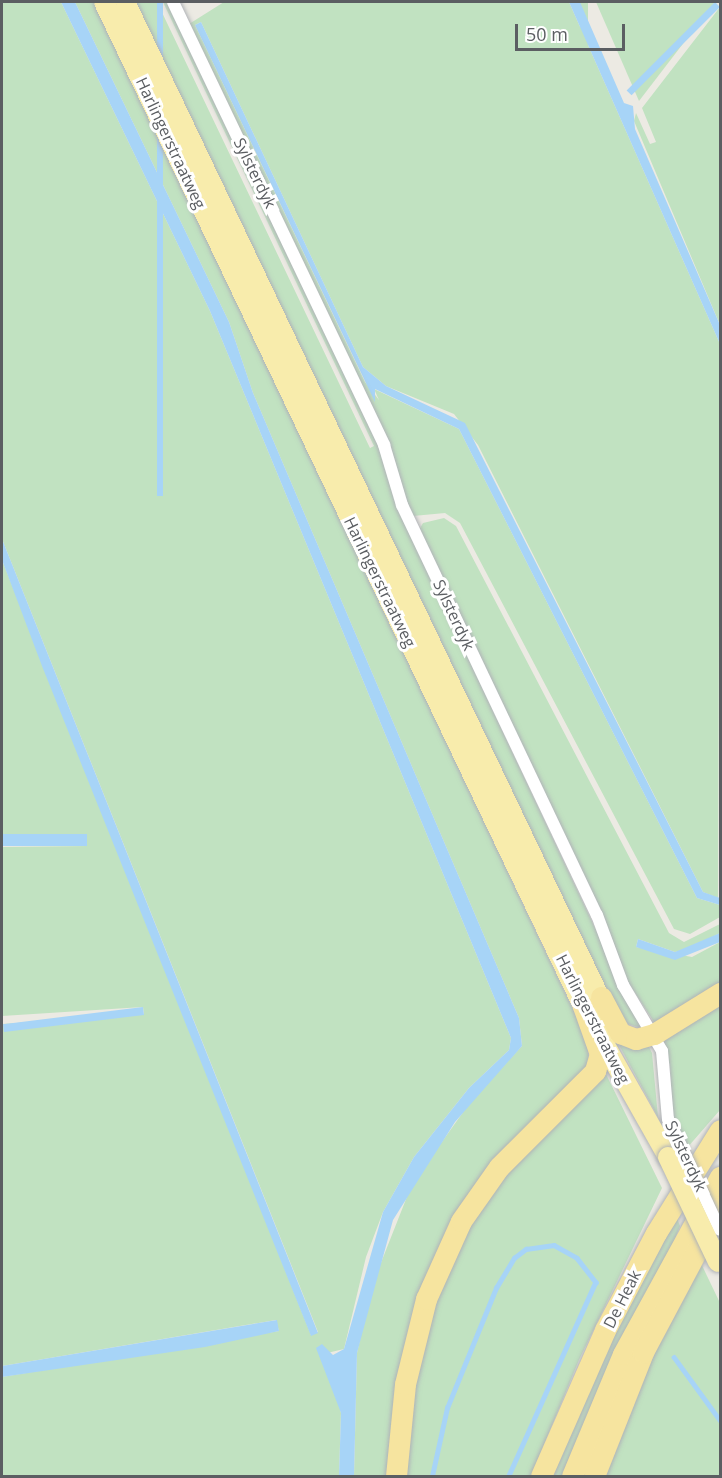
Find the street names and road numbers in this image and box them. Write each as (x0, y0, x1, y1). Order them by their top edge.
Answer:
street label: Harlingerstraatweg (132, 74, 210, 212)
street label: Sylsterdyk (230, 135, 280, 211)
street label: Harlingerstraatweg (340, 514, 420, 650)
street label: Sylsterdyk (429, 577, 479, 653)
street label: Harlingerstraatweg (552, 951, 634, 1087)
street label: Sylsterdyk (661, 1118, 711, 1194)
street label: De Heak (599, 1267, 645, 1331)

